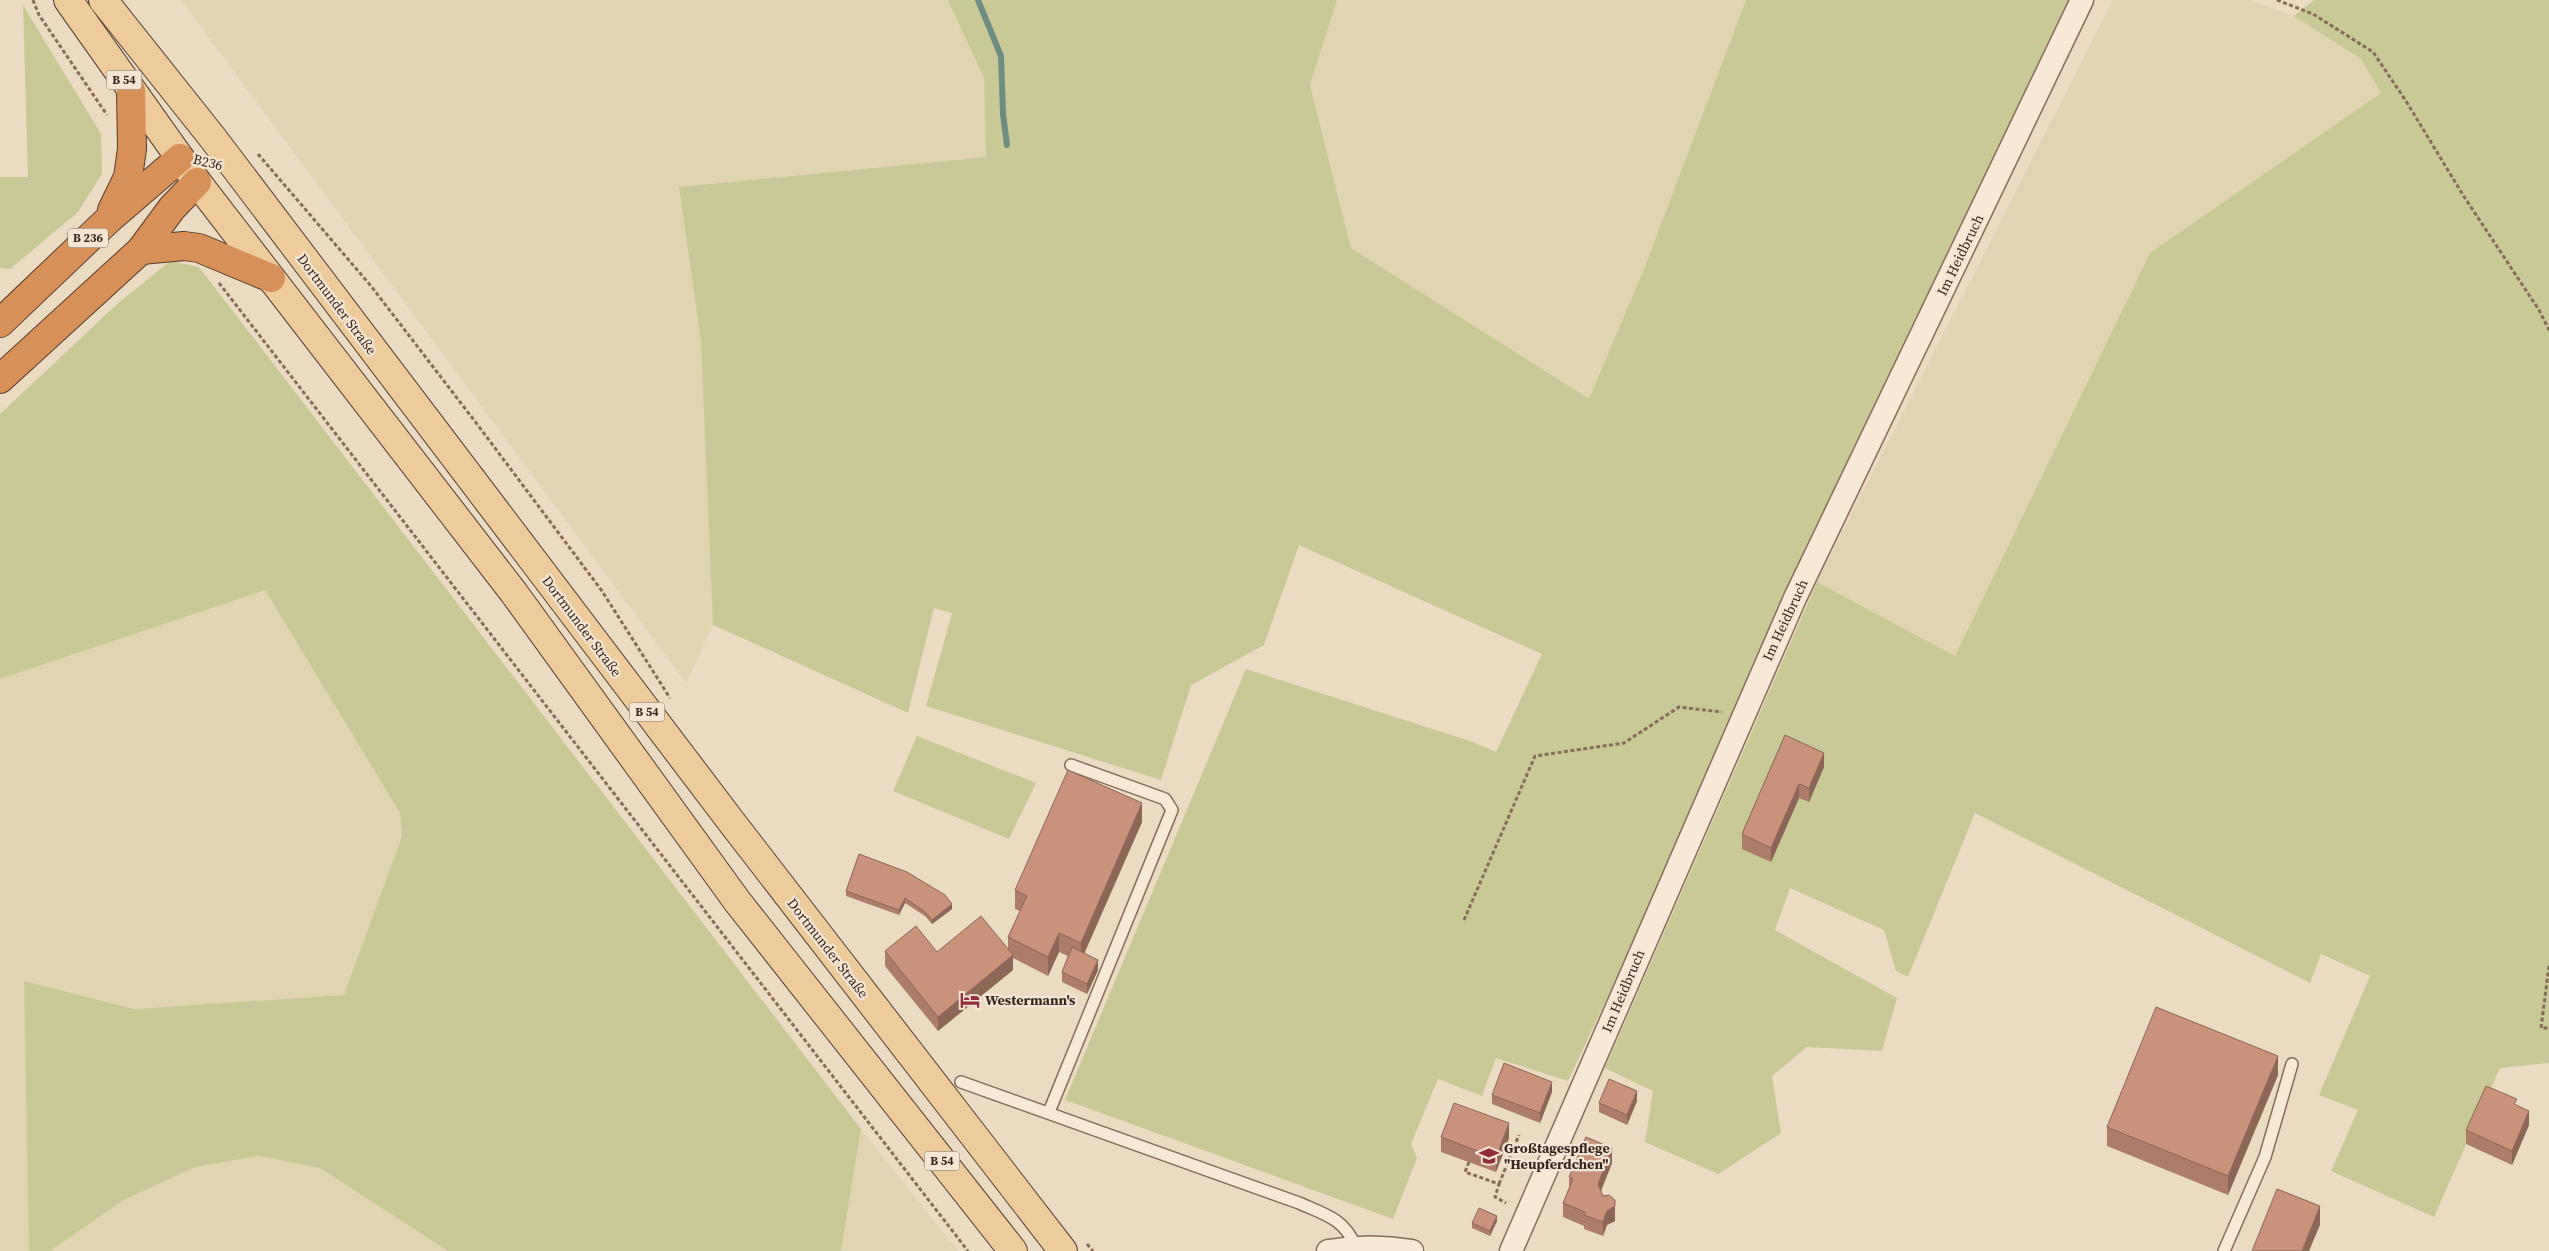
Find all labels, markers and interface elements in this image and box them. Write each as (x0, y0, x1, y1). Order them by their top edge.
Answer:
road number: B 54 (106, 70, 142, 90)
street label: B236 (191, 149, 225, 175)
street label: Im Heidbruch (1932, 211, 1988, 299)
road number: B 236 (68, 228, 108, 248)
street label: Dortmunder Straße (292, 249, 382, 359)
street label: Dortmunder Straße (537, 571, 627, 681)
street label: Im Heidbruch (1757, 576, 1813, 664)
road number: B 54 (630, 702, 664, 722)
street label: Dortmunder Straße (783, 894, 873, 1002)
street label: Im Heidbruch (1597, 947, 1649, 1035)
hotel icon: Westermann's (959, 989, 981, 1011)
place label: Westermann's (985, 990, 1076, 1010)
place label: Großtagespflege "Heupferdchen" (1504, 1138, 1610, 1174)
school or university icon: Großtagespflege "Heupferdchen" (1478, 1145, 1500, 1167)
road number: B 54 (924, 1152, 960, 1170)

